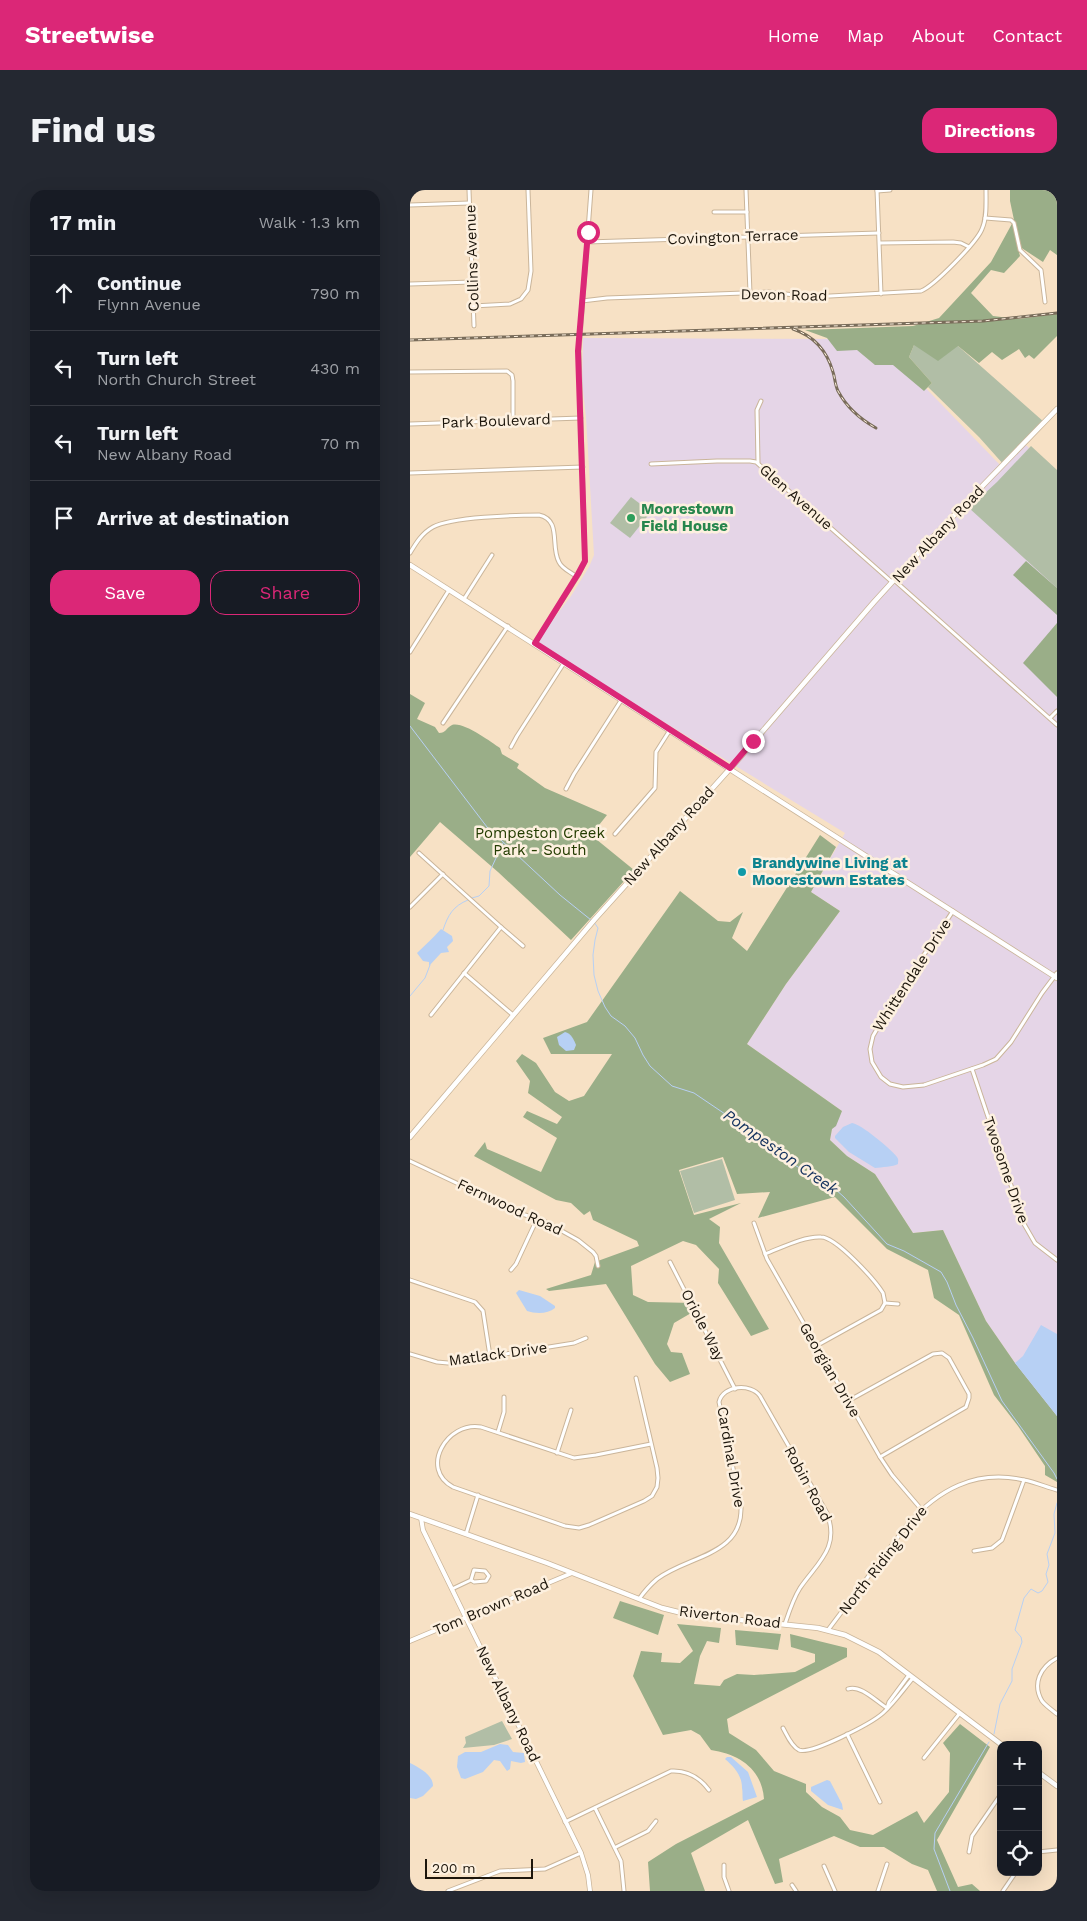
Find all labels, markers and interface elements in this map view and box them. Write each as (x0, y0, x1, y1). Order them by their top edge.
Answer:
text: Streetwise (25, 21, 154, 49)
text: Home (768, 25, 819, 46)
text: Map (847, 25, 884, 46)
text: About (912, 25, 964, 46)
text: Contact (992, 25, 1062, 46)
button: Directions (922, 108, 1057, 153)
text: Find us (30, 109, 156, 151)
street label: Collins Avenue (461, 204, 483, 312)
text: 17 min (50, 210, 116, 235)
text: Walk · 1.3 km (259, 213, 360, 232)
route start (577, 221, 600, 244)
street label: Covington Terrace (667, 226, 799, 248)
text: Continue (97, 272, 181, 295)
icon: ahead (50, 279, 78, 307)
text: 790 m (310, 284, 360, 303)
street label: Devon Road (740, 285, 828, 305)
text: Flynn Avenue (97, 295, 201, 314)
text: Turn left (97, 347, 178, 370)
icon: left (50, 354, 78, 382)
text: 430 m (310, 359, 360, 378)
text: North Church Street (97, 370, 256, 389)
street label: Park Boulevard (441, 410, 551, 432)
text: Turn left (97, 422, 178, 445)
icon: left (50, 429, 78, 457)
text: 70 m (321, 434, 360, 453)
text: New Albany Road (97, 445, 232, 464)
street label: Glen Avenue (756, 460, 836, 534)
street label: New Albany Road (888, 482, 988, 586)
place label: Moorestown Field House (641, 500, 734, 535)
icon: arrive (50, 504, 78, 532)
text: Arrive at destination (97, 507, 289, 530)
marker: Moorestown Field House (625, 512, 637, 524)
button: Save (50, 570, 200, 615)
button: Share (210, 570, 360, 615)
route end (742, 730, 765, 753)
street label: New Albany Road (620, 783, 718, 889)
park label: Pompeston Creek Park - South (475, 824, 605, 859)
place label: Brandywine Living at Moorestown Estates (752, 854, 908, 889)
marker: Brandywine Living at Moorestown Estates (736, 866, 748, 878)
street label: Whittendale Drive (869, 915, 955, 1035)
water label: Pompeston Creek (720, 1105, 843, 1199)
street label: Twosome Drive (979, 1114, 1033, 1226)
street label: Fernwood Road (455, 1175, 565, 1239)
street label: Oriole Way (677, 1286, 729, 1364)
street label: Georgian Drive (796, 1319, 864, 1421)
street label: Matlack Drive (448, 1338, 548, 1370)
street label: Cardinal Drive (713, 1405, 749, 1509)
street label: Robin Road (781, 1443, 835, 1525)
street label: North Riding Drive (835, 1502, 931, 1618)
street label: Tom Brown Road (430, 1575, 552, 1639)
street label: Riverton Road (678, 1602, 782, 1632)
street label: New Albany Road (472, 1643, 544, 1765)
map controls (997, 1741, 1042, 1876)
button: + (997, 1741, 1042, 1786)
button: − (997, 1786, 1042, 1831)
button: locate (997, 1831, 1042, 1876)
scale bar (425, 1856, 532, 1879)
text: 200 m (432, 1860, 476, 1876)

